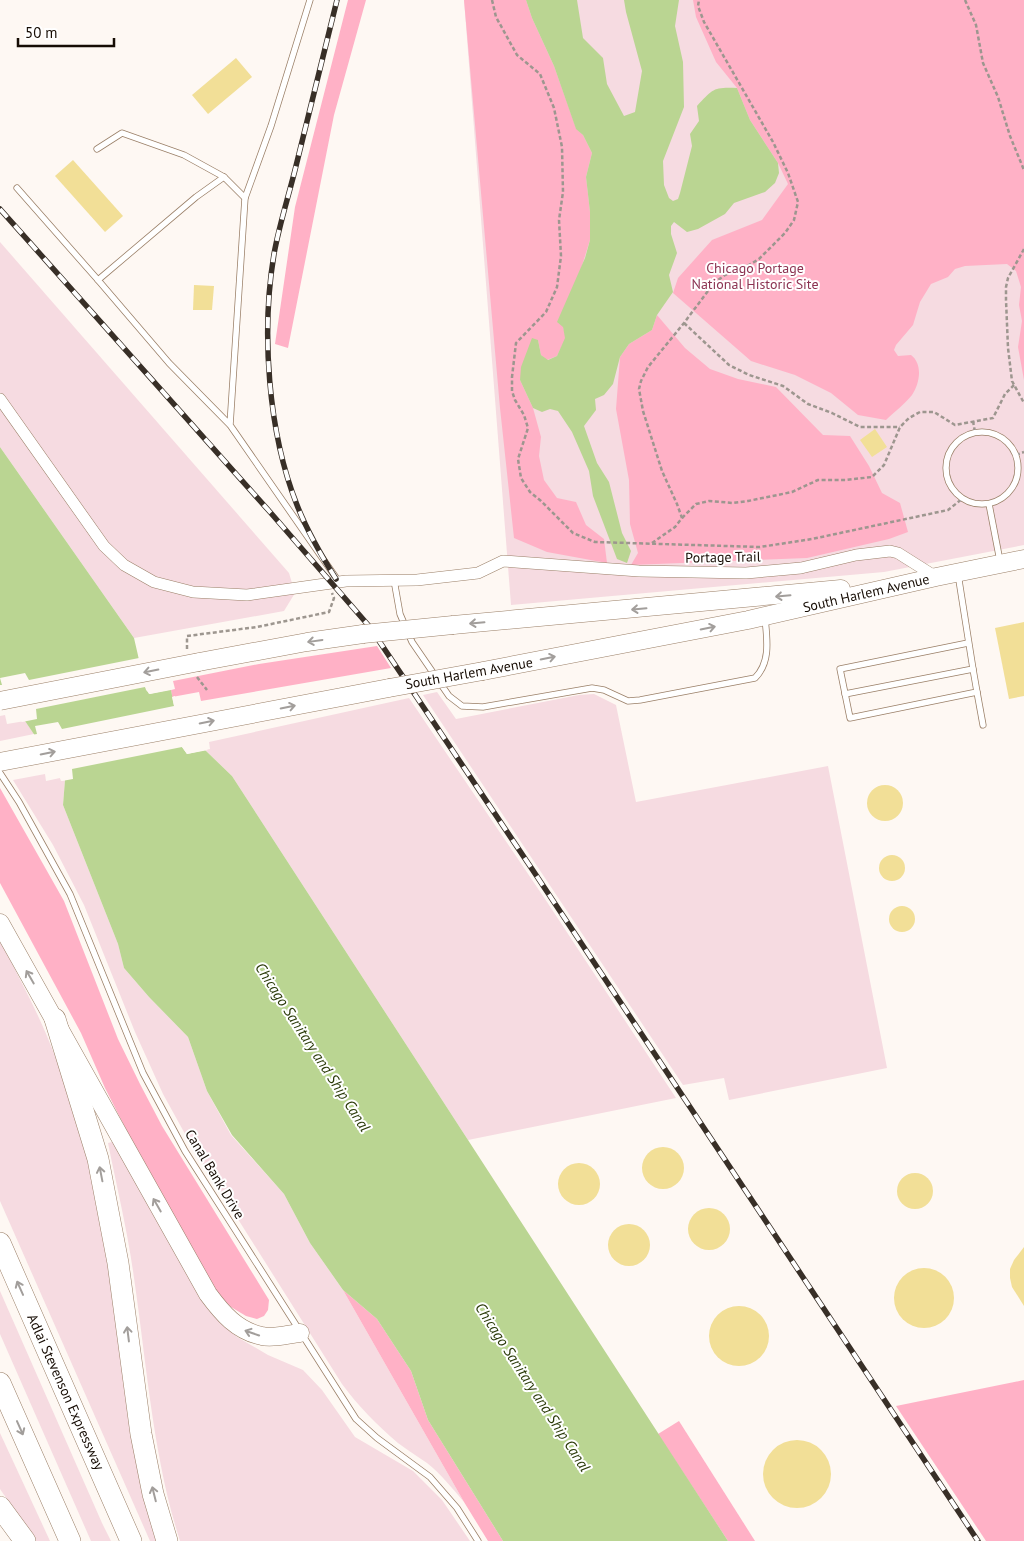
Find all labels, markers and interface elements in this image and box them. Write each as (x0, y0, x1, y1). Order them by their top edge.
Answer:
scale bar (18, 15, 114, 47)
text: 50 m (25, 23, 58, 42)
park label: Chicago Portage National Historic Site (691, 259, 819, 293)
street label: Portage Trail (685, 547, 761, 567)
street label: South Harlem Avenue (801, 570, 931, 616)
one-way arrow (775, 591, 791, 600)
one-way arrow (632, 604, 648, 614)
one-way arrow (470, 618, 486, 628)
one-way arrow (700, 623, 716, 633)
one-way arrow (307, 636, 323, 646)
street label: South Harlem Avenue (404, 653, 534, 693)
one-way arrow (540, 653, 556, 663)
one-way arrow (143, 667, 159, 676)
one-way arrow (279, 702, 295, 712)
one-way arrow (199, 717, 215, 727)
one-way arrow (39, 748, 55, 757)
water label: Chicago Sanitary and Ship Canal (251, 959, 375, 1135)
one-way arrow (25, 970, 35, 984)
street label: Canal Bank Drive (181, 1126, 249, 1222)
one-way arrow (95, 1166, 105, 1182)
one-way arrow (152, 1199, 162, 1213)
one-way arrow (14, 1281, 24, 1296)
water label: Chicago Sanitary and Ship Canal (471, 1299, 595, 1475)
street label: Adlai Stevenson Expressway (23, 1311, 109, 1473)
one-way arrow (122, 1326, 132, 1342)
one-way arrow (245, 1328, 260, 1337)
one-way arrow (15, 1420, 25, 1435)
one-way arrow (149, 1486, 158, 1502)

